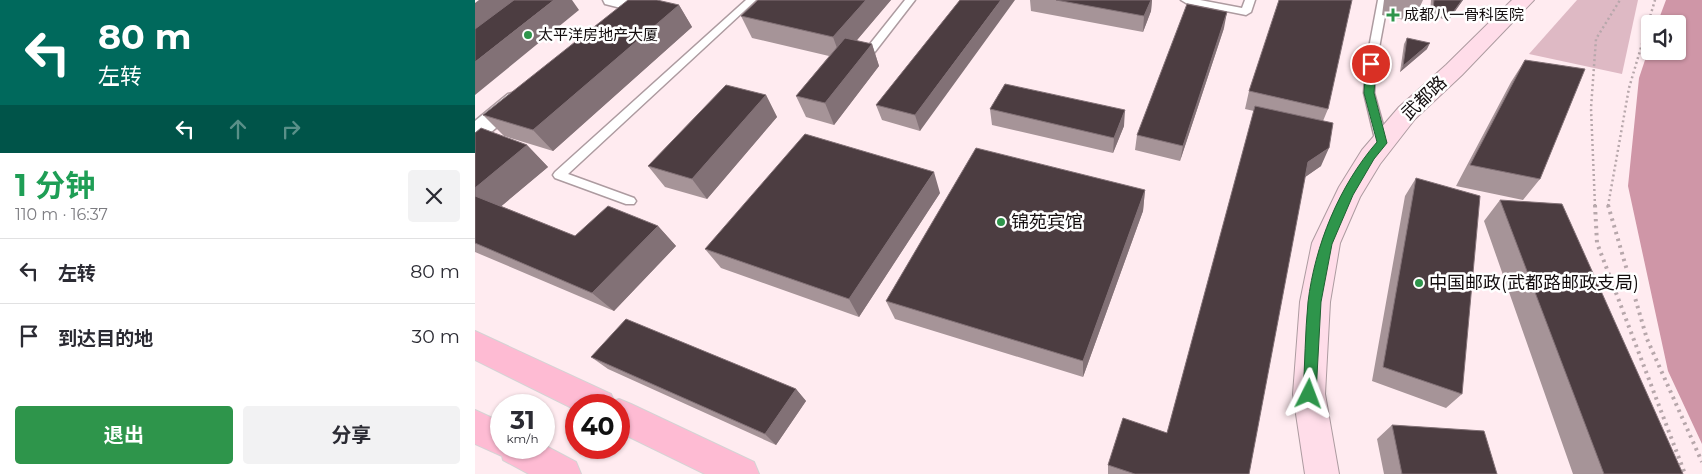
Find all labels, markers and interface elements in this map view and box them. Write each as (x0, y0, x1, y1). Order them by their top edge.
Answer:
place label: 成都八一骨科医院 (1404, 5, 1524, 24)
marker: 成都八一骨科医院 (1386, 8, 1400, 22)
text: 80 m (98, 15, 192, 58)
map controls (1641, 15, 1686, 60)
button: sound (1641, 15, 1686, 60)
icon: left (15, 20, 80, 85)
place label: 太平洋房地产大厦 (538, 25, 658, 44)
marker: 太平洋房地产大厦 (522, 29, 534, 41)
pin (1350, 43, 1392, 85)
icon: arrive (1357, 50, 1385, 78)
text: 左转 (98, 63, 142, 90)
street label: 武都路 (1397, 71, 1451, 125)
icon: left (171, 115, 199, 143)
icon: ahead (224, 115, 252, 143)
icon: right (277, 115, 305, 143)
text: 1 分钟 (15, 167, 95, 204)
button: close (408, 170, 460, 222)
text: 110 m · 16:37 (15, 205, 108, 224)
place label: 锦苑宾馆 (1011, 211, 1083, 233)
marker: 锦苑宾馆 (995, 216, 1007, 228)
icon: left (15, 257, 43, 285)
text: 80 m (410, 260, 460, 283)
text: 左转 (58, 262, 96, 285)
place label: 中国邮政(武都路邮政支局) (1429, 272, 1639, 294)
marker: 中国邮政(武都路邮政支局) (1413, 277, 1425, 289)
icon: arrive (15, 322, 43, 350)
text: 30 m (412, 325, 460, 348)
text: 到达目的地 (58, 327, 153, 350)
position arrow (1282, 367, 1334, 419)
speed limit sign: 40 (565, 394, 630, 459)
text: 31 (510, 405, 535, 435)
button: 退出 (15, 406, 233, 464)
button: 分享 (243, 406, 460, 464)
text: km/h (506, 431, 539, 446)

